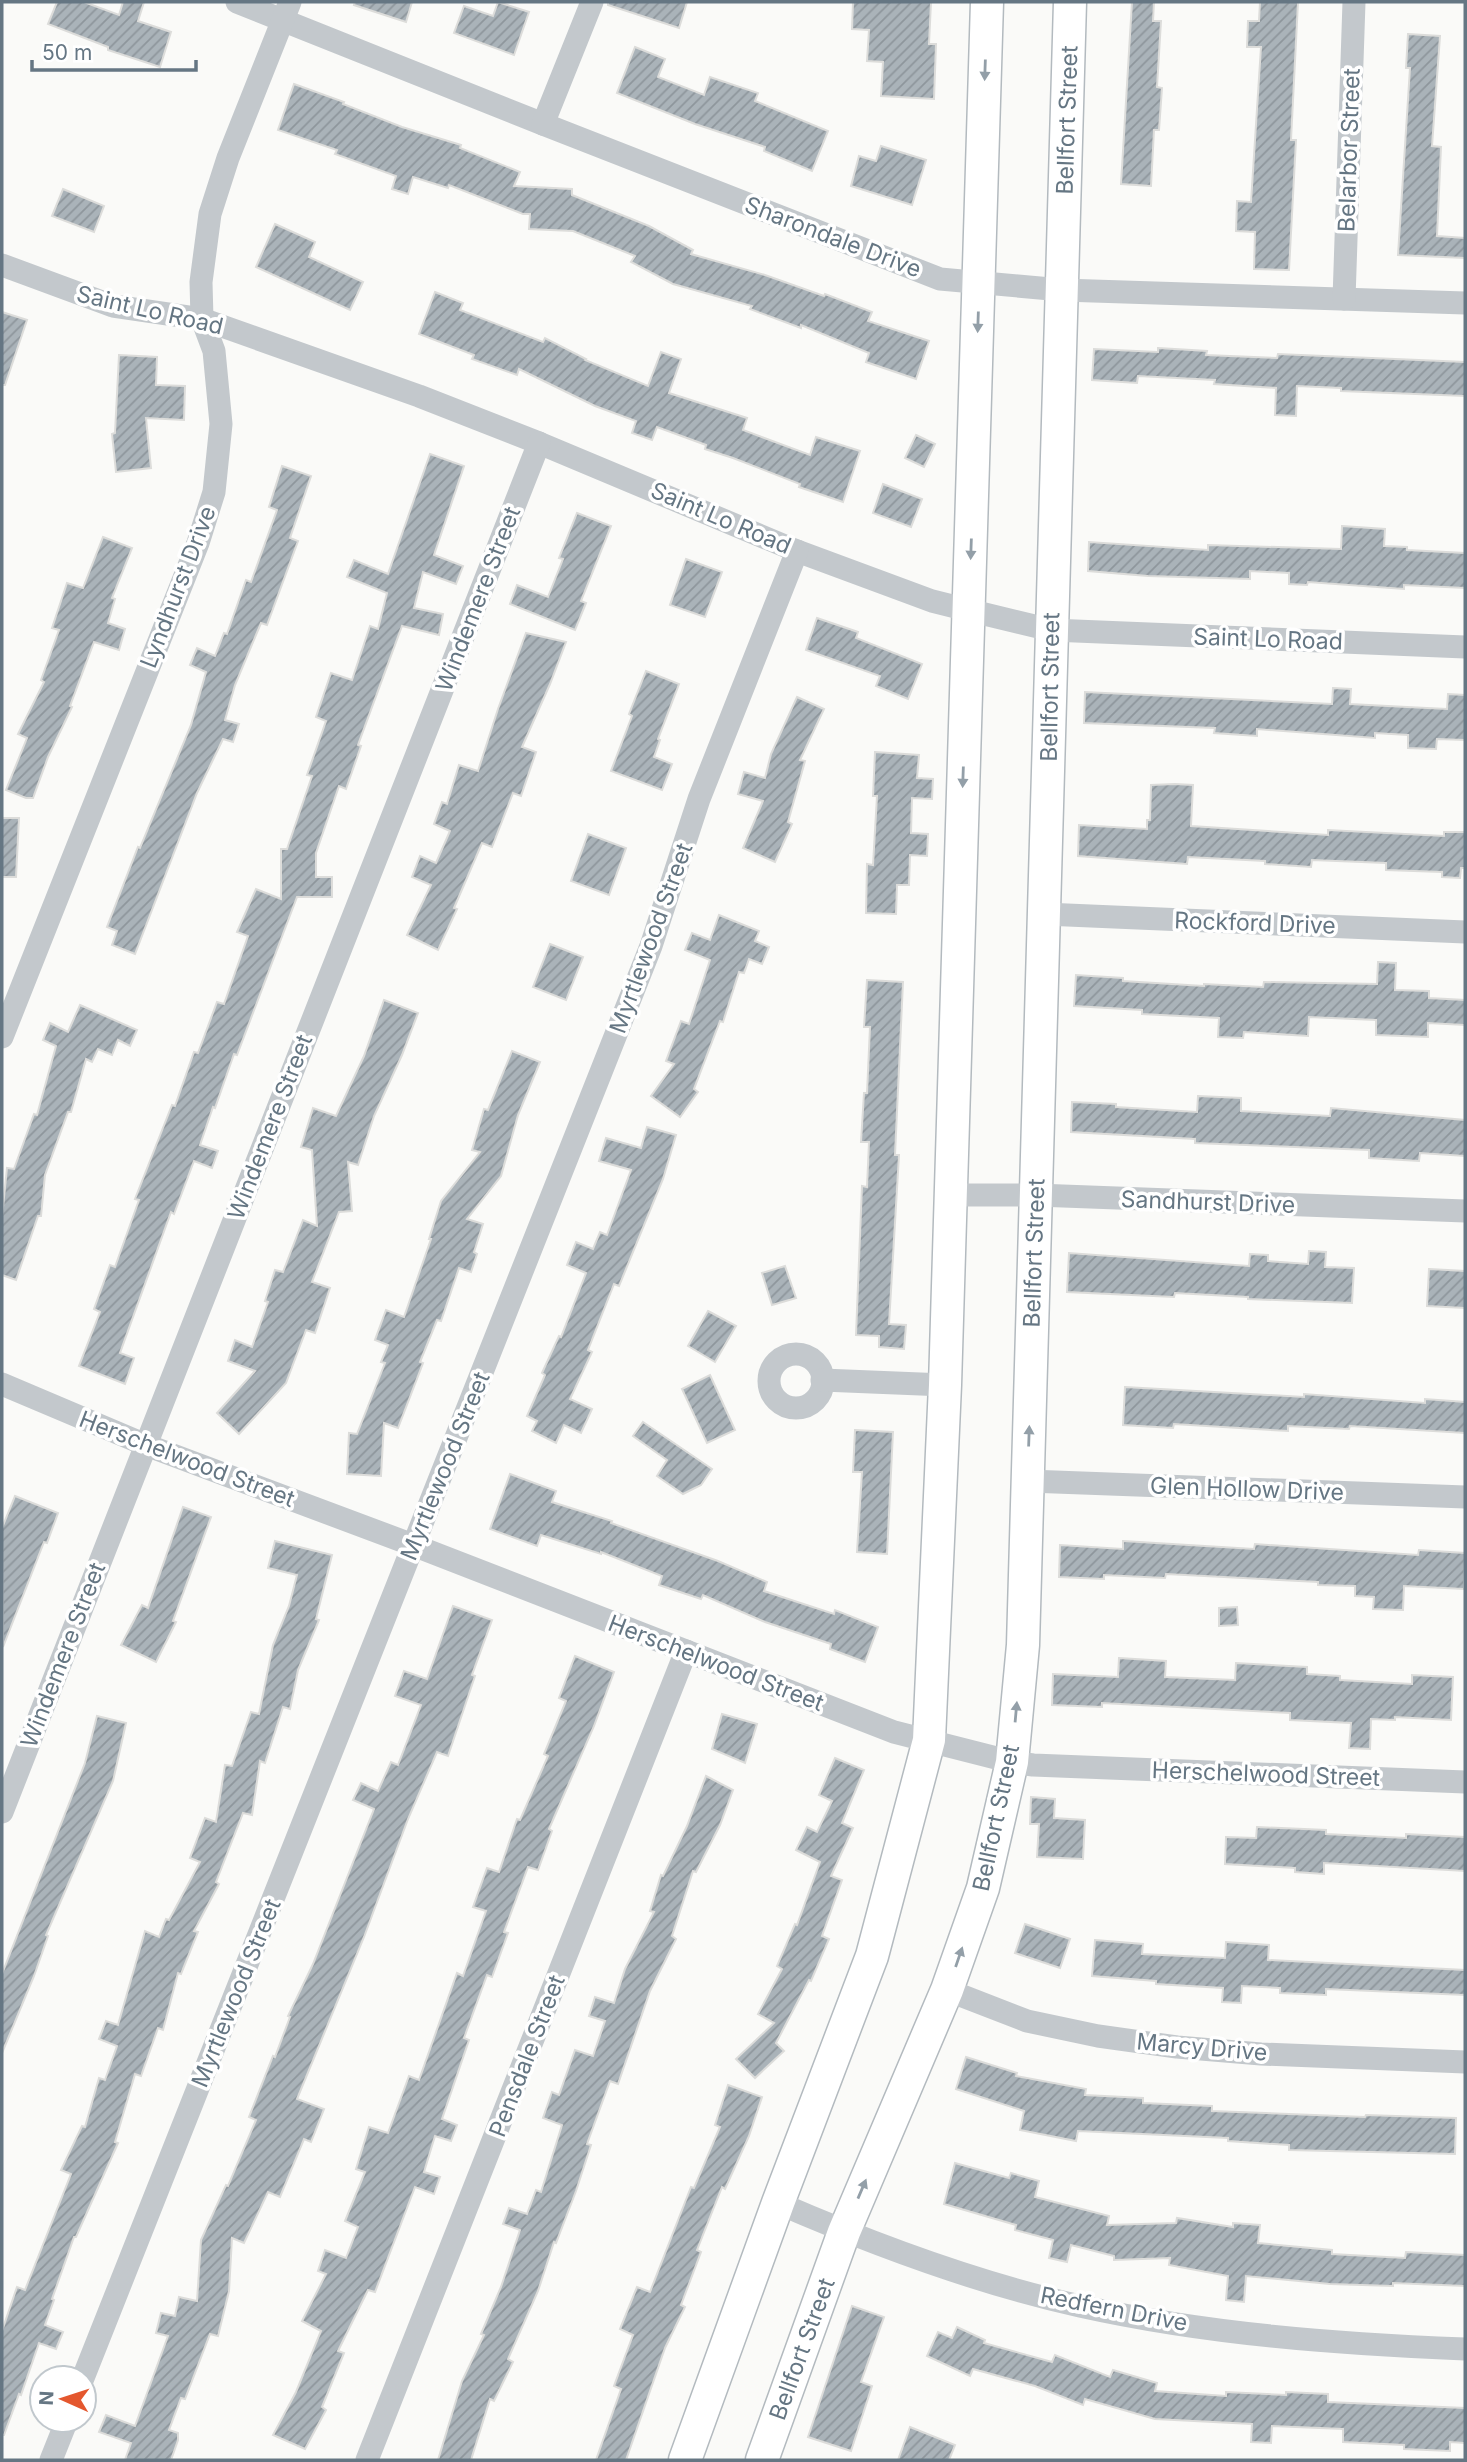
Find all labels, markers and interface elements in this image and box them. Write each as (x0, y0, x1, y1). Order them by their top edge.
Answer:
scale bar (32, 28, 196, 72)
text: 50 m (42, 40, 92, 65)
street label: Bellfort Street (1050, 45, 1084, 195)
one-way arrow (980, 59, 991, 81)
street label: Belarbor Street (1332, 67, 1366, 232)
street label: Sharondale Drive (741, 191, 925, 283)
street label: Saint Lo Road (74, 280, 226, 340)
one-way arrow (972, 311, 984, 333)
street label: Saint Lo Road (647, 476, 795, 560)
street label: Lyndhurst Drive (134, 502, 222, 672)
street label: Windemere Street (430, 502, 526, 695)
one-way arrow (965, 538, 976, 560)
street label: Bellfort Street (1035, 612, 1065, 762)
street label: Saint Lo Road (1193, 622, 1343, 656)
one-way arrow (958, 766, 969, 788)
street label: Myrtlewood Street (604, 839, 699, 1037)
street label: Rockford Drive (1174, 906, 1336, 940)
street label: Windemere Street (222, 1030, 318, 1223)
street label: Bellfort Street (1017, 1178, 1051, 1328)
street label: Sandhurst Drive (1120, 1185, 1296, 1219)
street label: Myrtlewood Street (394, 1367, 496, 1564)
street label: Herschelwood Street (75, 1405, 299, 1513)
one-way arrow (1023, 1425, 1035, 1447)
street label: Glen Hollow Drive (1150, 1472, 1344, 1506)
street label: Windemere Street (15, 1558, 111, 1751)
street label: Herschelwood Street (604, 1609, 828, 1717)
one-way arrow (1011, 1701, 1022, 1723)
street label: Bellfort Street (967, 1742, 1025, 1894)
street label: Herschelwood Street (1151, 1756, 1381, 1792)
street label: Myrtlewood Street (185, 1894, 287, 2091)
one-way arrow (953, 1946, 964, 1967)
street label: Pensdale Street (483, 1971, 571, 2141)
street label: Marcy Drive (1135, 2027, 1269, 2067)
one-way arrow (856, 2179, 868, 2199)
street label: Bellfort Street (763, 2274, 841, 2424)
street label: Redfern Drive (1038, 2281, 1190, 2337)
north arrow (28, 2364, 98, 2434)
text: N (35, 2390, 58, 2406)

